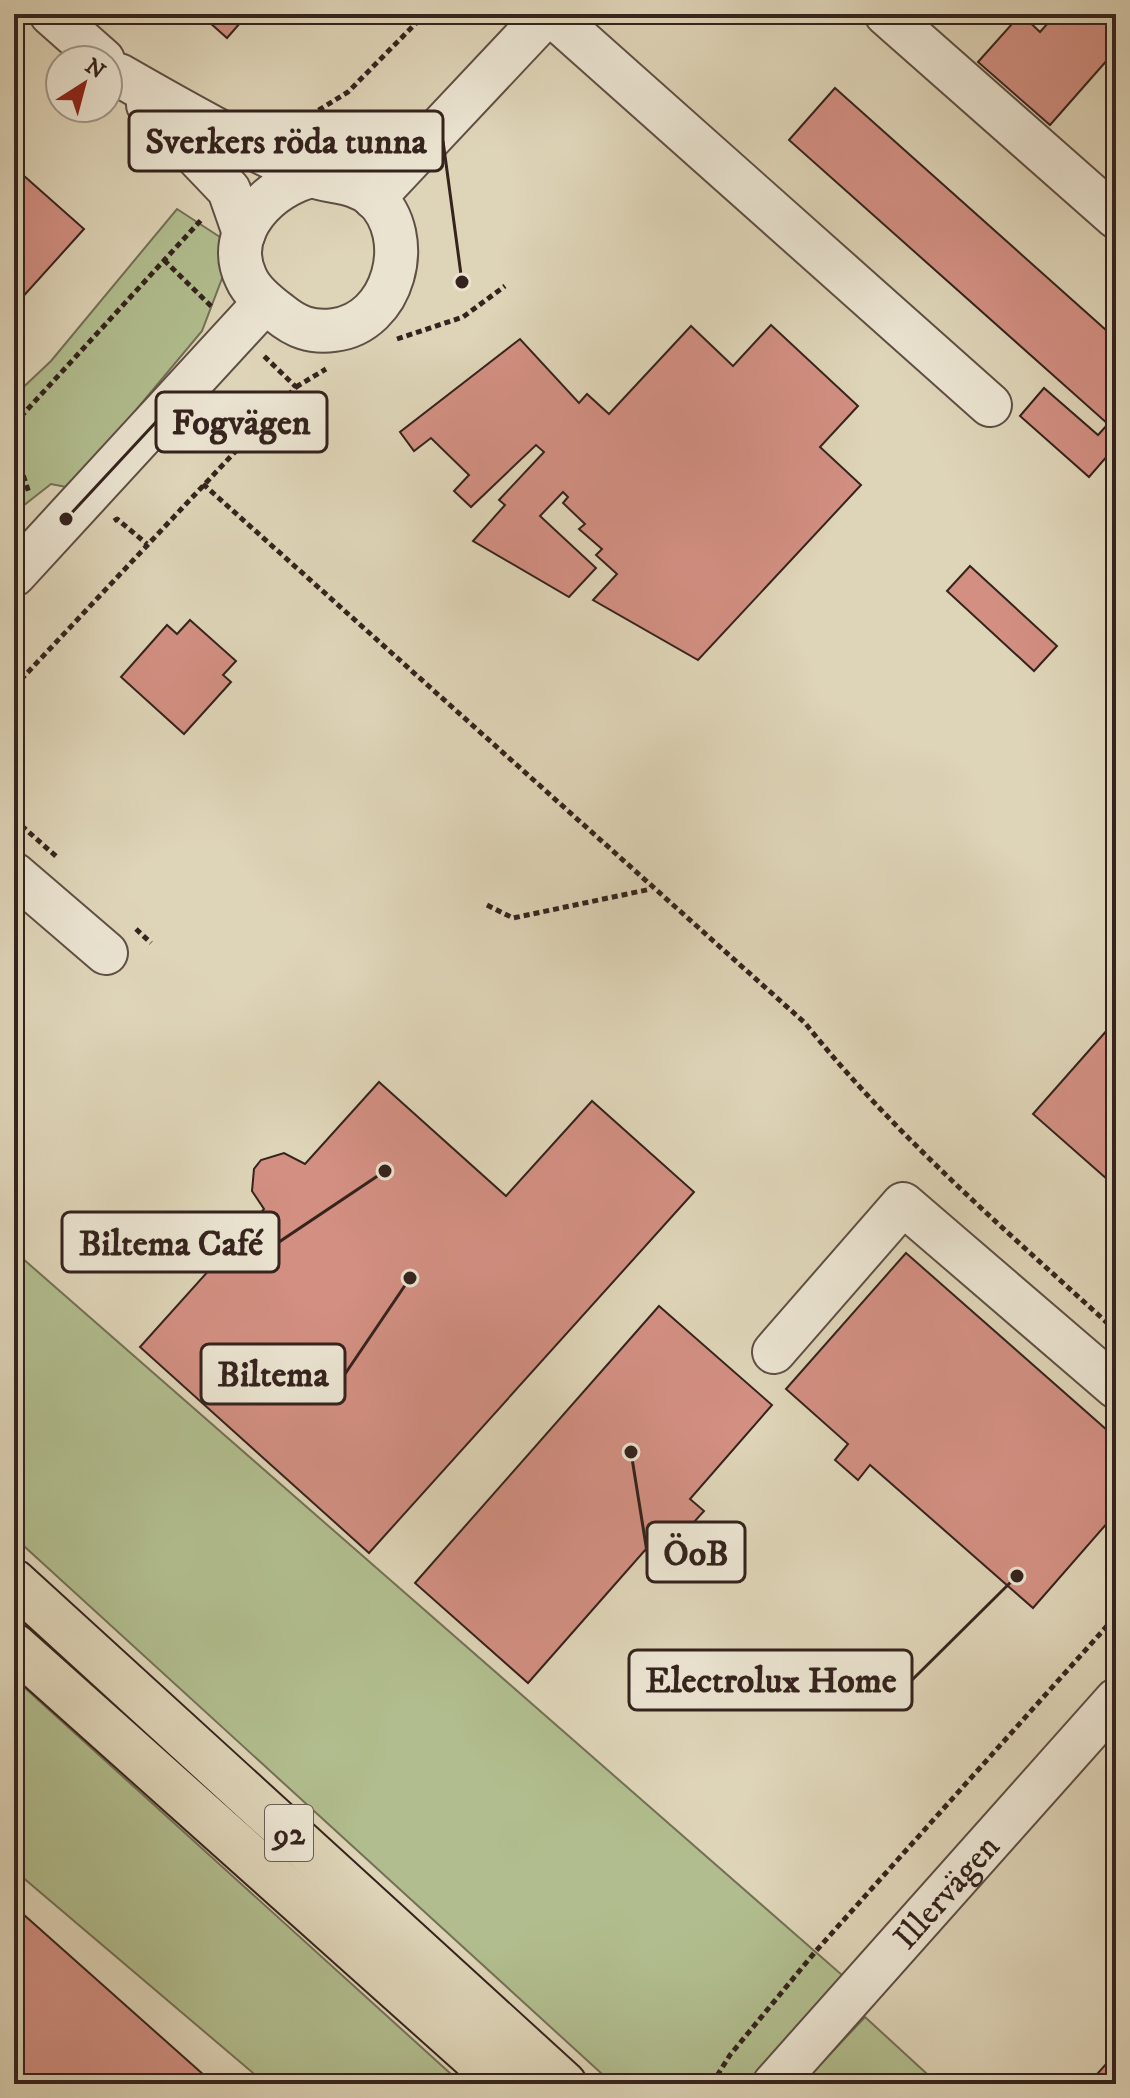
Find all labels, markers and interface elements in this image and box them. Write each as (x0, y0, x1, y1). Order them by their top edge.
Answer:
north arrow (44, 44, 124, 124)
text: N (80, 53, 110, 85)
callout: Sverkers röda tunna (129, 111, 443, 171)
text: Sverkers röda tunna (145, 120, 428, 165)
callout: Fogvägen (156, 392, 327, 452)
text: Fogvägen (171, 401, 311, 446)
callout: Biltema Café (62, 1212, 279, 1272)
text: Biltema Café (79, 1222, 264, 1267)
callout: Biltema (201, 1344, 345, 1404)
text: Biltema (217, 1353, 329, 1398)
callout: ÖoB (647, 1522, 745, 1582)
text: ÖoB (663, 1532, 729, 1577)
callout: Electrolux Home (629, 1650, 912, 1710)
text: Electrolux Home (645, 1659, 897, 1704)
road number: 92 (265, 1805, 313, 1861)
street label: Illervägen (885, 1826, 1009, 1959)

